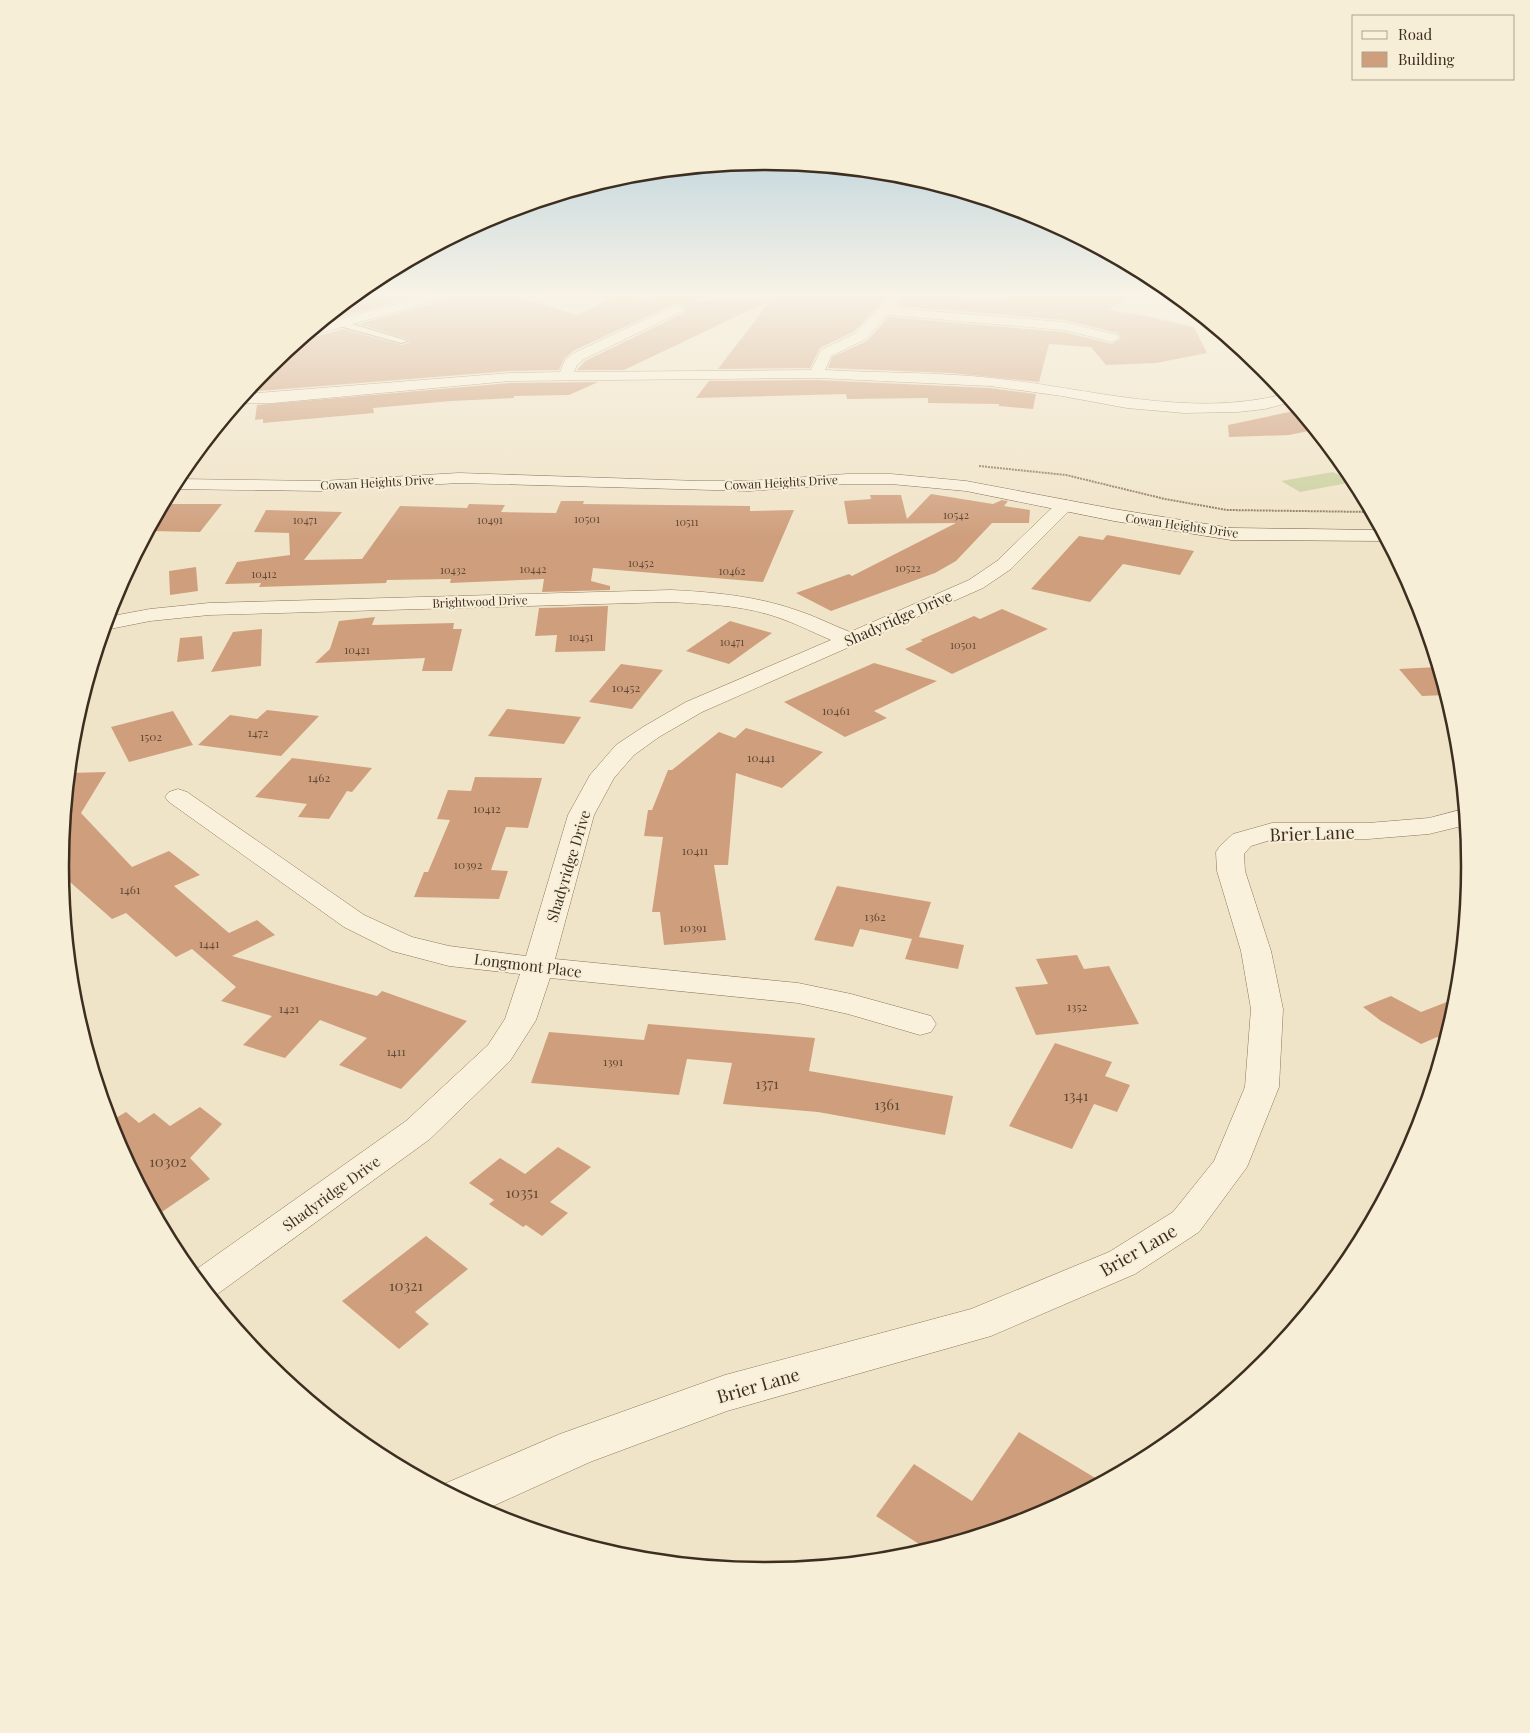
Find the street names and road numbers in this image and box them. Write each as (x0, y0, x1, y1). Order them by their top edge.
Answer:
street label: Cowan Heights Drive (320, 471, 434, 493)
street label: Cowan Heights Drive (724, 471, 838, 493)
street label: Cowan Heights Drive (1125, 509, 1239, 541)
street label: Shadyridge Drive (841, 585, 955, 651)
street label: Brightwood Drive (432, 591, 528, 611)
street label: Shadyridge Drive (541, 807, 595, 925)
street label: Brier Lane (1269, 820, 1355, 846)
street label: Longmont Place (473, 948, 583, 982)
street label: Shadyridge Drive (278, 1151, 384, 1235)
street label: Brier Lane (1095, 1218, 1181, 1282)
street label: Brier Lane (714, 1362, 802, 1408)

